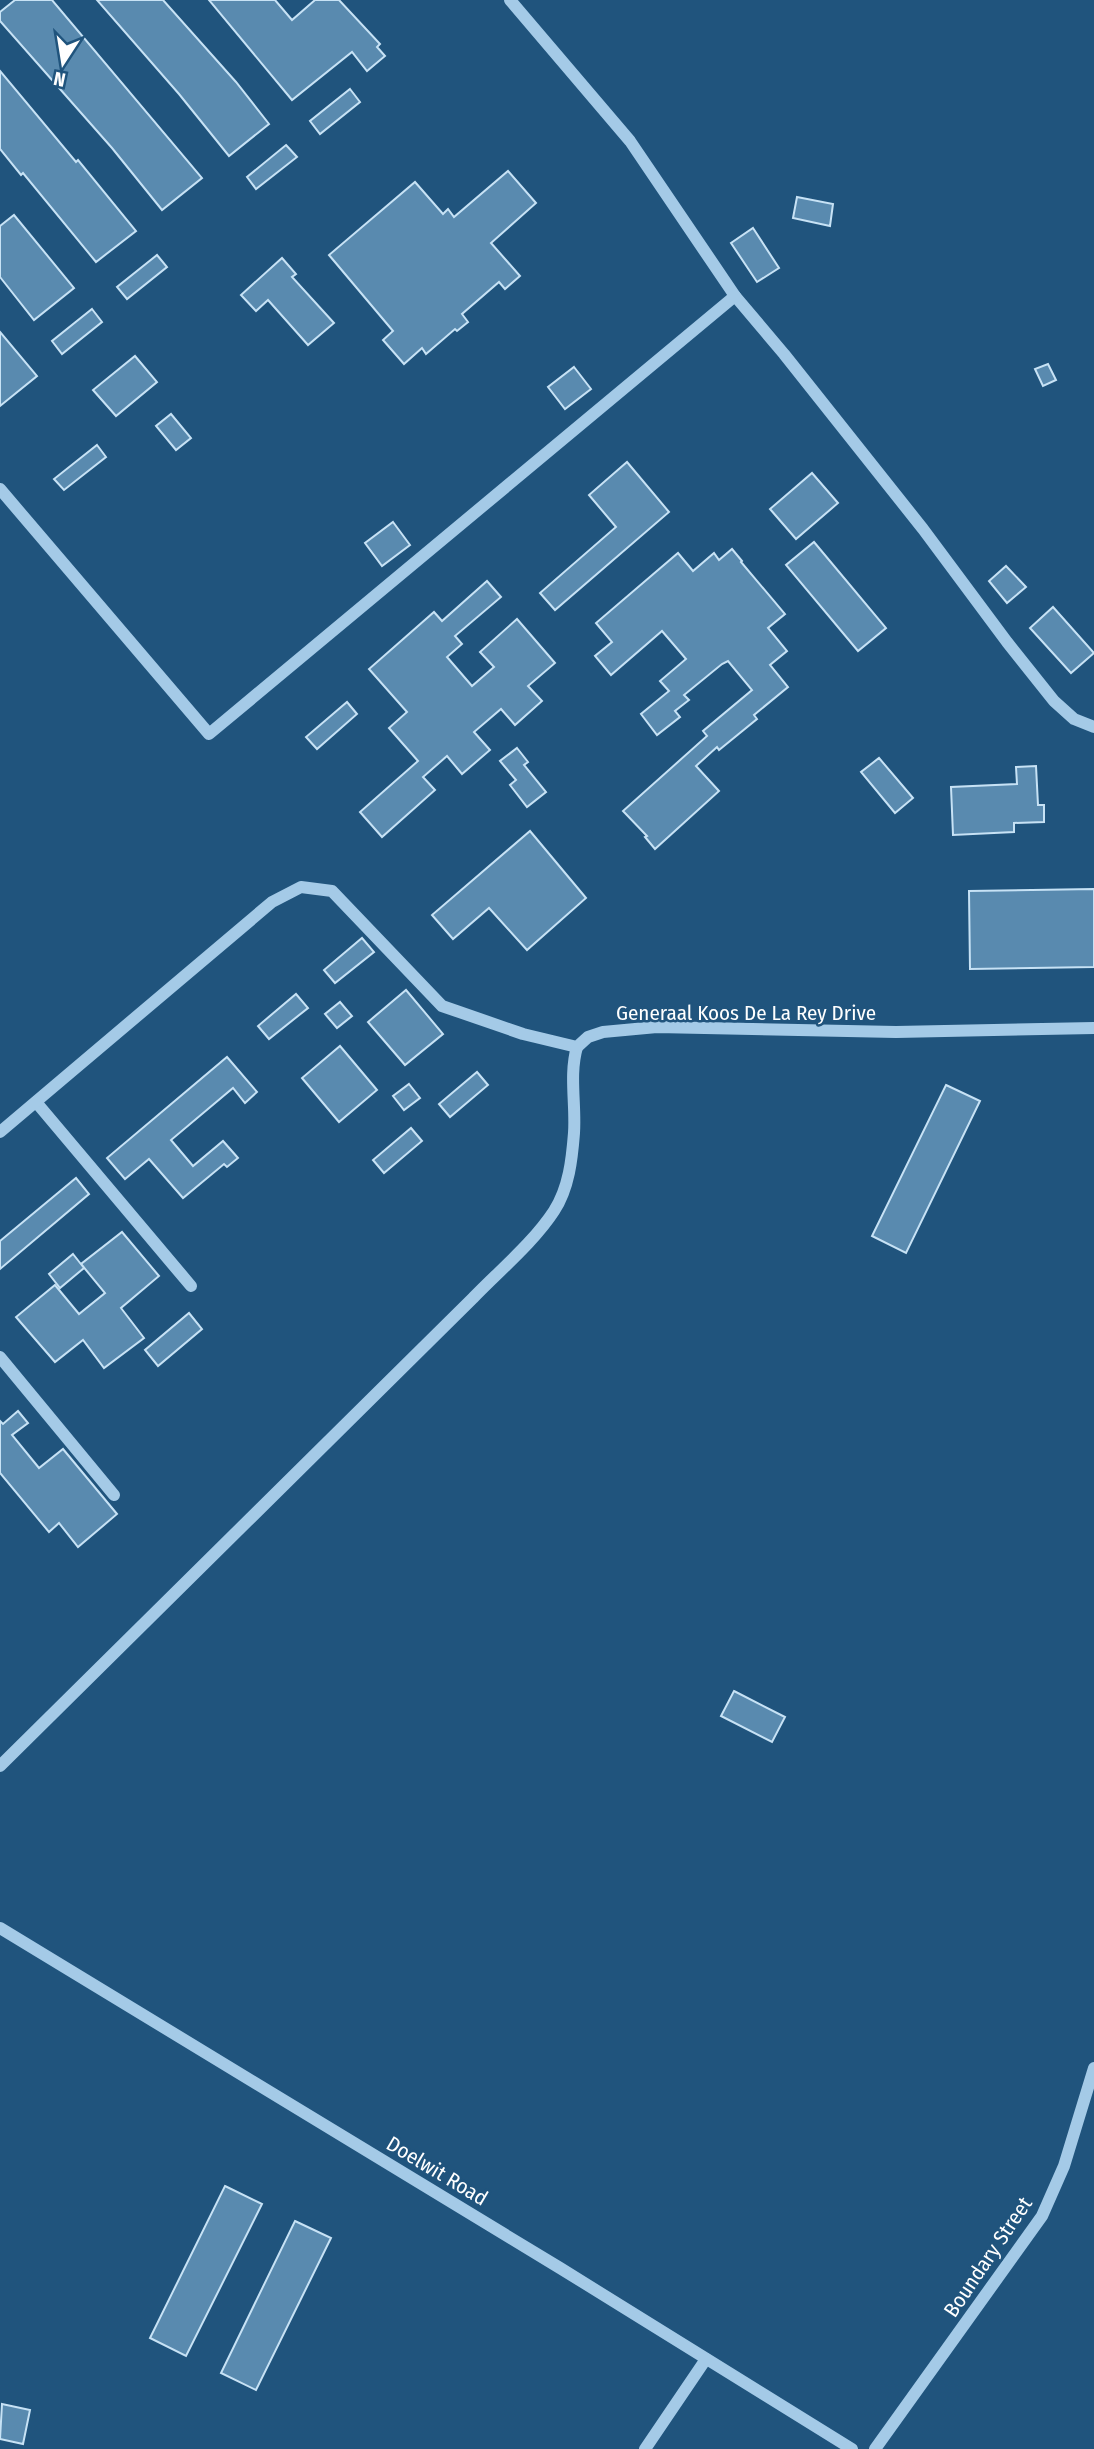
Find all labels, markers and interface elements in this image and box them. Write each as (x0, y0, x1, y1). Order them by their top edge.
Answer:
north arrow (28, 28, 98, 98)
text: N (52, 67, 68, 92)
street label: Generaal Koos De La Rey Drive (616, 1000, 876, 1026)
street label: Doelwit Road (382, 2131, 492, 2211)
street label: Boundary Street (938, 2192, 1038, 2322)

